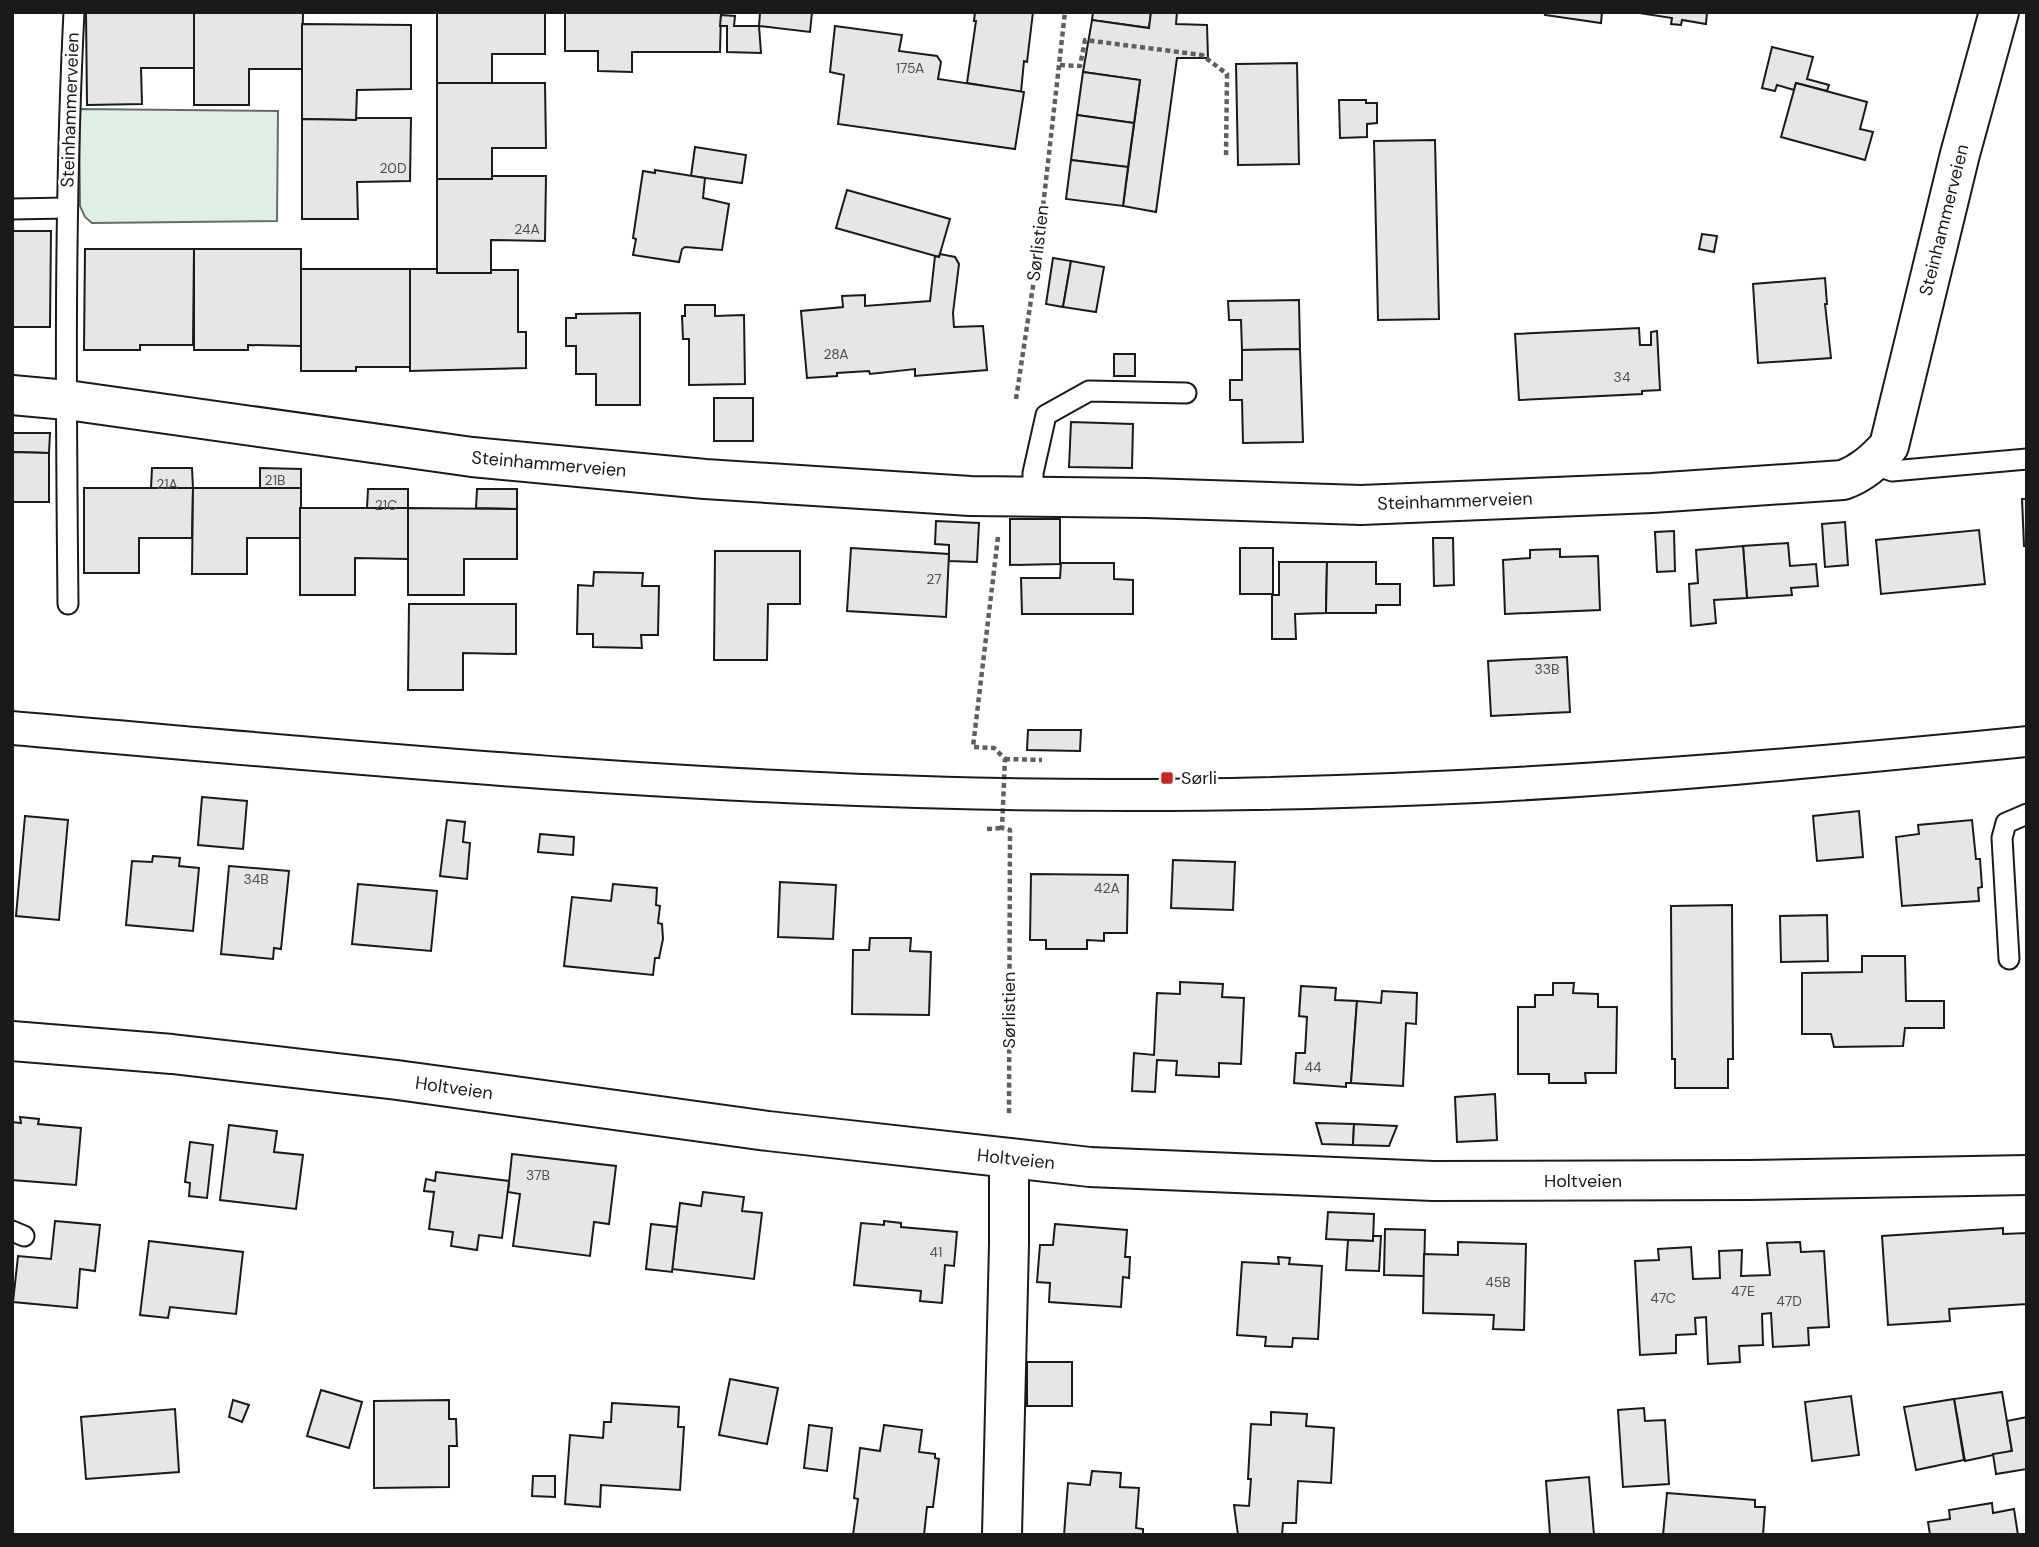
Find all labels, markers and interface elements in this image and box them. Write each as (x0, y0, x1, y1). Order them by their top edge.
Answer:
street label: Steinhammerveien (55, 32, 85, 188)
house number: 175A (896, 59, 924, 77)
street label: Steinhammerveien (1914, 142, 1974, 298)
house number: 20D (379, 159, 407, 177)
street label: Sørlistien (1021, 203, 1055, 283)
house number: 24A (514, 220, 540, 238)
house number: 28A (823, 345, 849, 363)
house number: 34 (1614, 368, 1631, 386)
street label: Steinhammerveien (471, 445, 627, 483)
house number: 21B (265, 471, 285, 489)
house number: 21A (156, 475, 178, 493)
street label: Steinhammerveien (1377, 486, 1533, 516)
house number: 21C (375, 496, 397, 514)
house number: 27 (926, 570, 942, 588)
house number: 33B (1535, 660, 1560, 678)
place label: Sørli (1181, 766, 1217, 790)
marker: Sørli (1159, 770, 1175, 786)
house number: 34B (243, 870, 269, 888)
house number: 42A (1094, 879, 1120, 897)
street label: Sørlistien (997, 972, 1021, 1048)
house number: 44 (1305, 1058, 1322, 1076)
street label: Holtveien (414, 1071, 494, 1105)
street label: Holtveien (976, 1143, 1056, 1175)
house number: 37B (526, 1166, 550, 1184)
street label: Holtveien (1544, 1169, 1622, 1193)
house number: 41 (930, 1243, 942, 1261)
house number: 45B (1485, 1273, 1511, 1291)
house number: 47E (1731, 1282, 1755, 1300)
house number: 47C (1650, 1289, 1676, 1307)
house number: 47D (1776, 1292, 1802, 1310)

